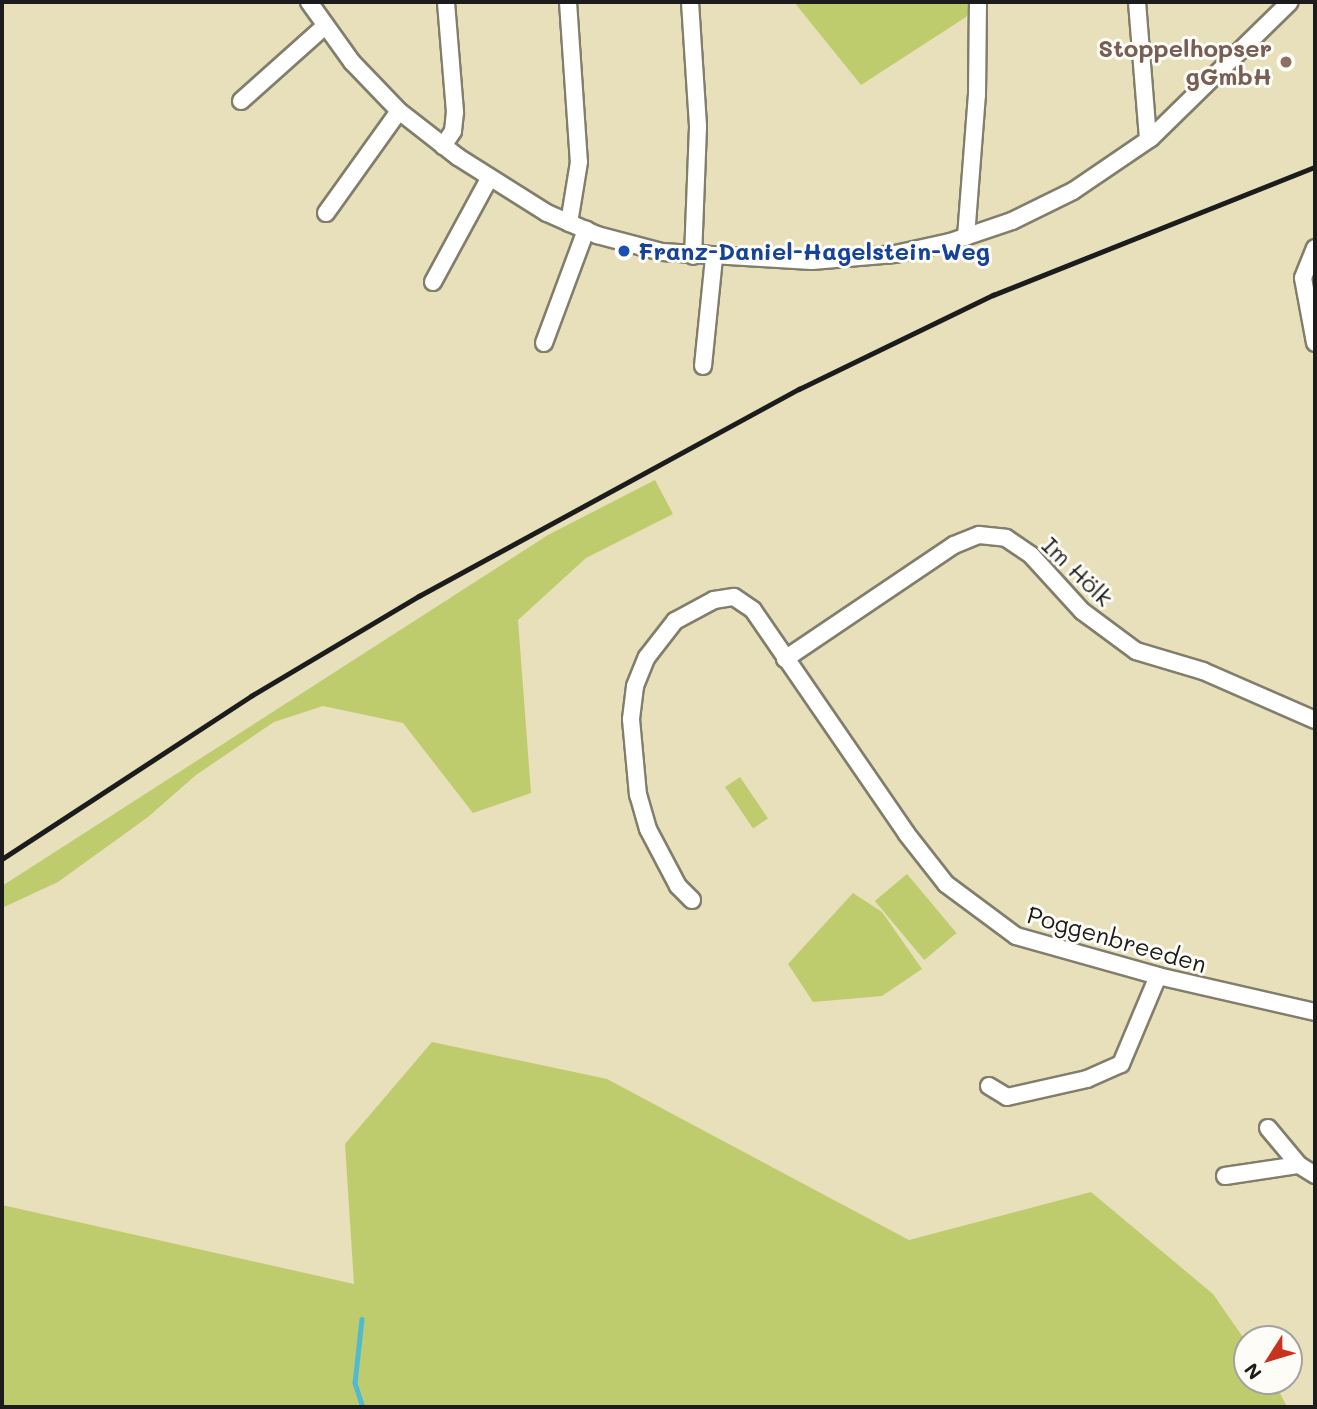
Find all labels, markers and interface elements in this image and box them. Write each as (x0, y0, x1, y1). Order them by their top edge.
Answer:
place label: Stoppelhopser gGmbH (1098, 34, 1272, 90)
marker: Stoppelhopser gGmbH (1278, 54, 1294, 70)
place label: Franz-Daniel-Hagelstein-Weg (638, 237, 990, 265)
marker: Franz-Daniel-Hagelstein-Weg (616, 243, 632, 259)
street label: Im Hölk (1037, 530, 1119, 612)
street label: Poggenbreeden (1024, 900, 1210, 978)
north arrow (1233, 1325, 1303, 1395)
text: N (1238, 1358, 1267, 1385)

